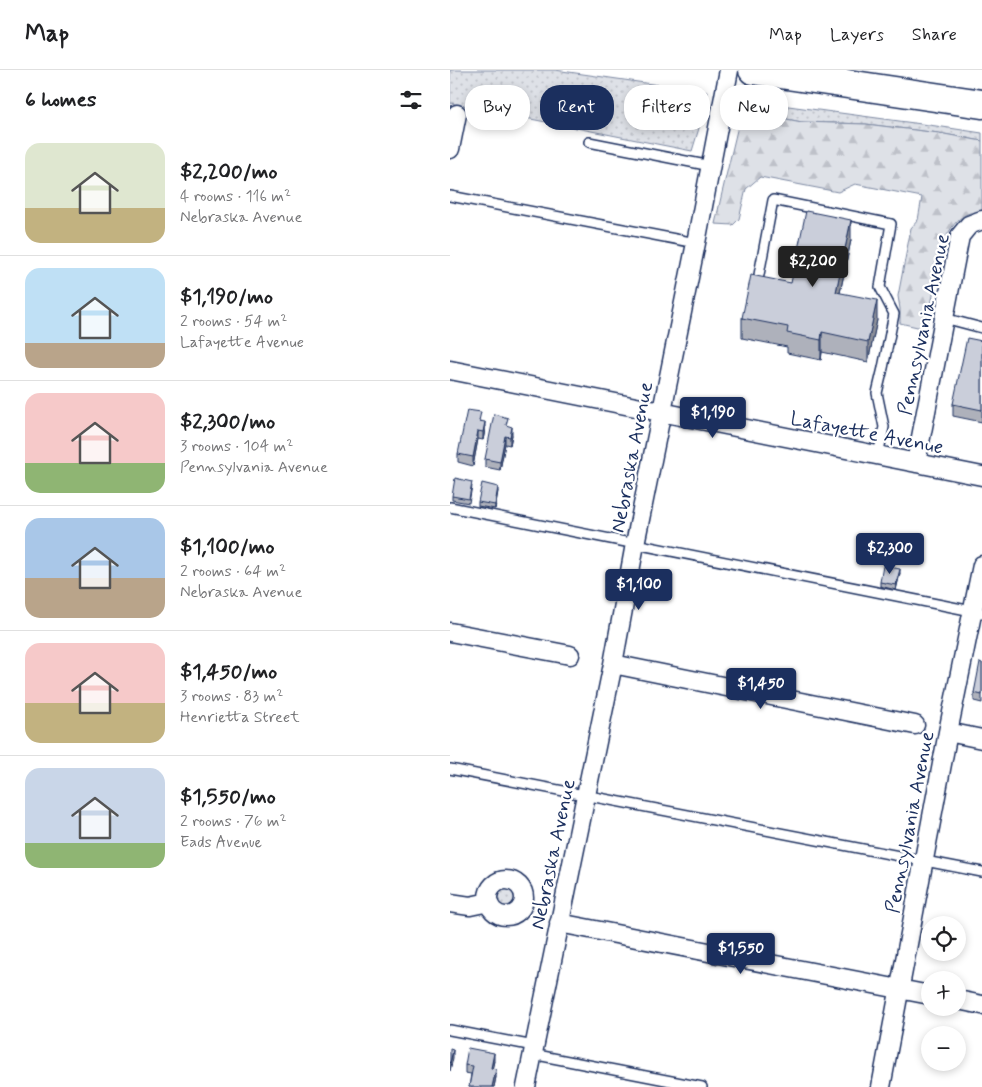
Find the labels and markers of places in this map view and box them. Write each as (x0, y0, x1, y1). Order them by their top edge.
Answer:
pin: $2,200 (772, 246, 854, 288)
pin: $1,190 (672, 396, 754, 439)
pin: $2,300 (849, 532, 931, 575)
pin: $1,100 (598, 568, 680, 611)
pin: $1,450 (720, 668, 802, 710)
pin: $1,550 (700, 932, 782, 975)

